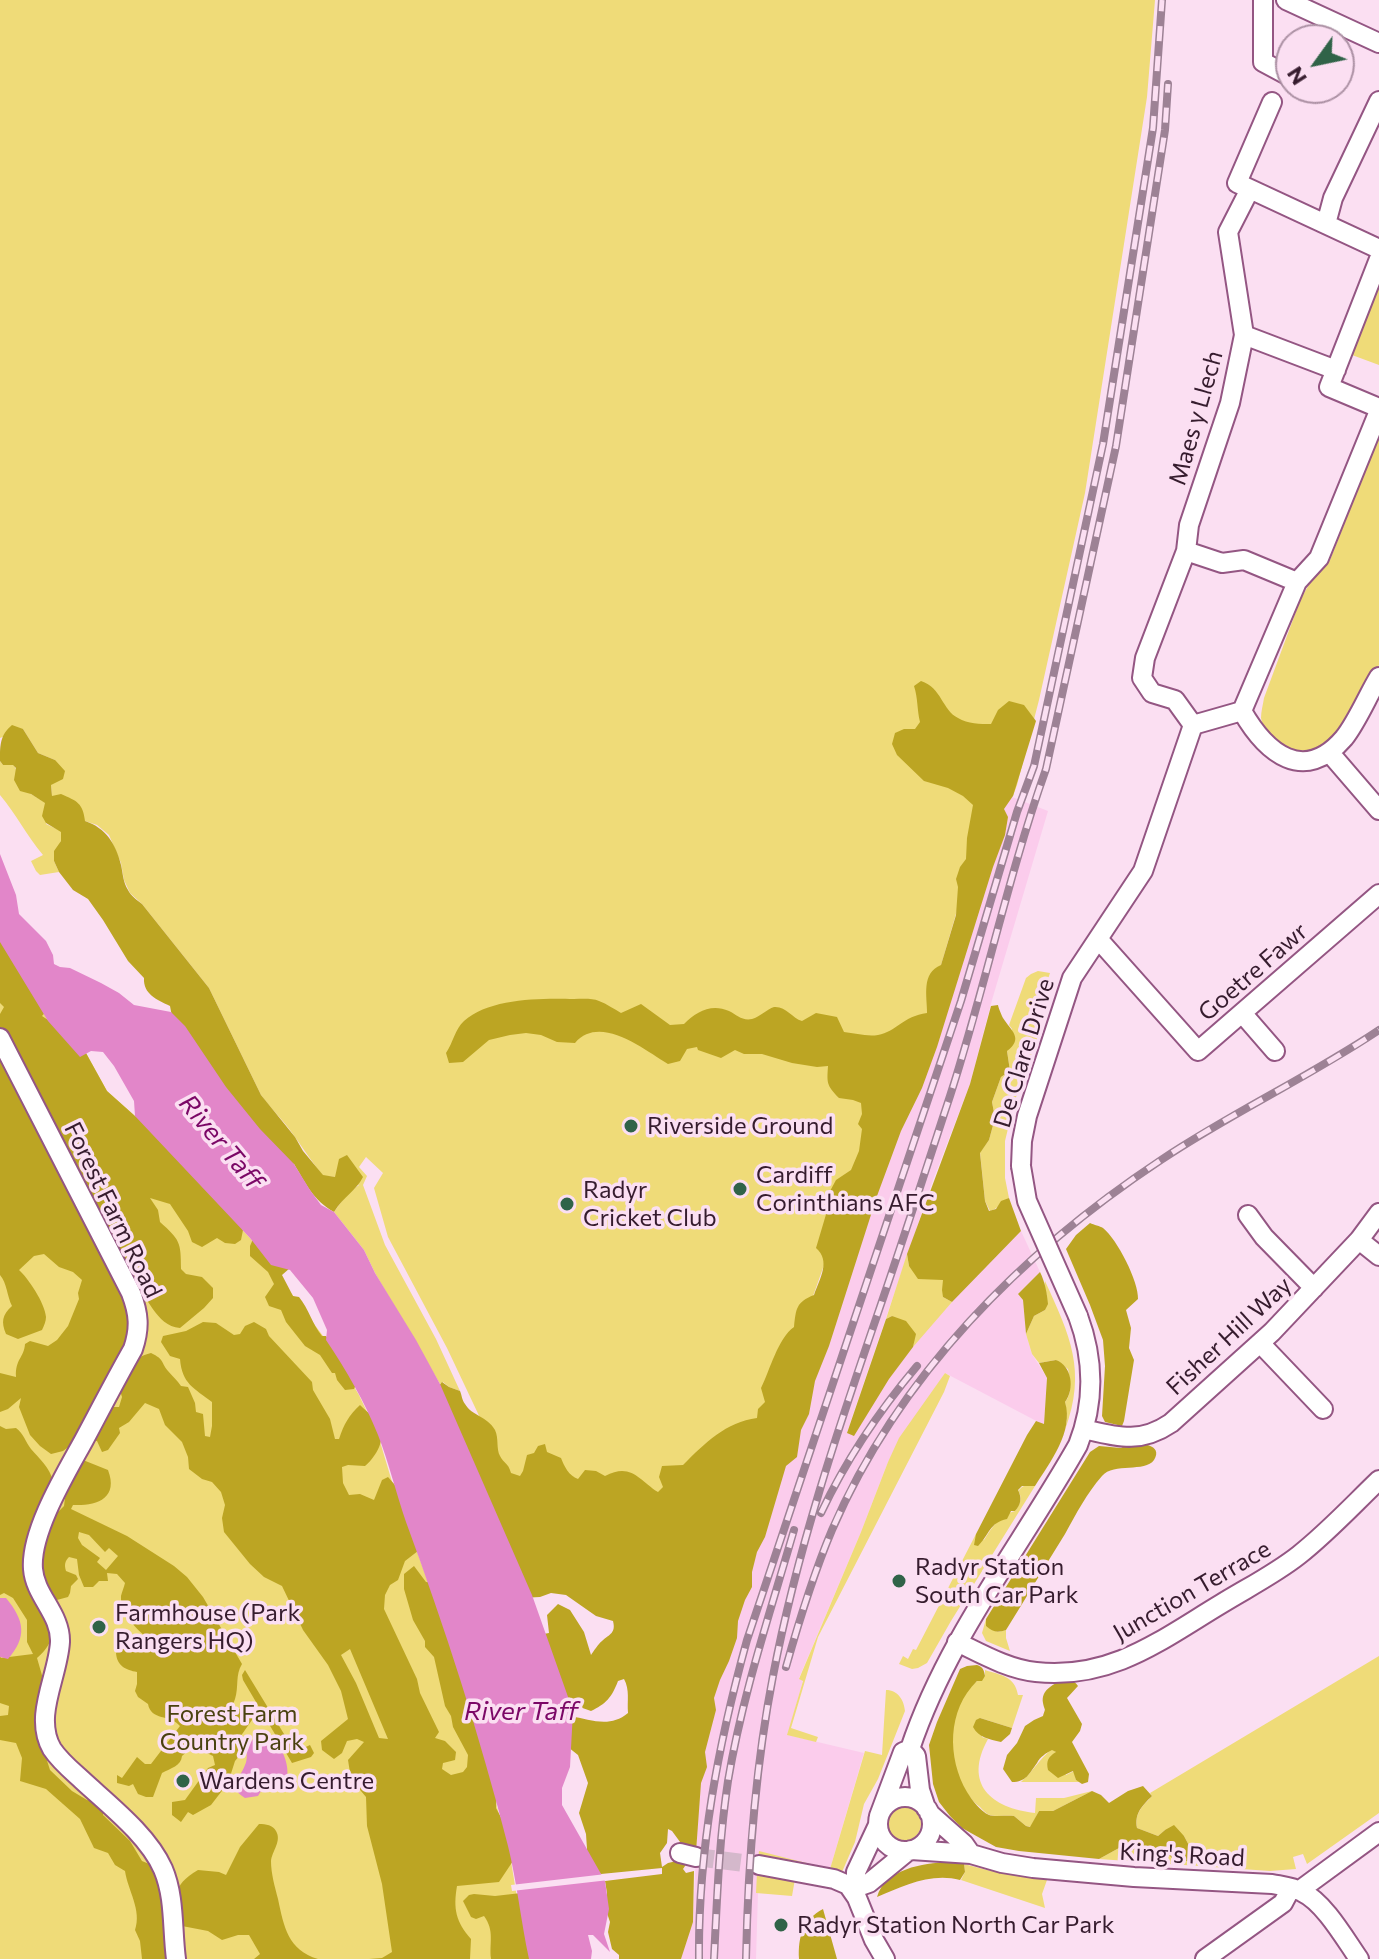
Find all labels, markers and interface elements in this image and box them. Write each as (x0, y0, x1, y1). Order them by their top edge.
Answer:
north arrow (1275, 24, 1355, 104)
text: N (1280, 62, 1312, 91)
street label: Maes y Llech (1163, 347, 1229, 489)
street label: Goetre Fawr (1193, 917, 1313, 1027)
street label: De Clare Drive (988, 975, 1060, 1131)
water label: River Taff (172, 1088, 270, 1196)
place label: Riverside Ground (647, 1112, 833, 1140)
marker: Riverside Ground (622, 1117, 640, 1135)
street label: Forest Farm Road (58, 1118, 168, 1302)
place label: Cardiff Corinthians AFC (756, 1161, 935, 1217)
place label: Radyr Cricket Club (583, 1176, 717, 1232)
marker: Cardiff Corinthians AFC (731, 1180, 749, 1198)
marker: Radyr Cricket Club (558, 1195, 576, 1213)
street label: Fisher Hill Way (1161, 1271, 1297, 1401)
street label: Junction Terrace (1108, 1534, 1276, 1648)
place label: Radyr Station South Car Park (915, 1553, 1078, 1609)
marker: Radyr Station South Car Park (890, 1572, 908, 1590)
place label: Farmhouse (Park Rangers HQ) (115, 1599, 300, 1655)
marker: Farmhouse (Park Rangers HQ) (90, 1618, 108, 1636)
water label: River Taff (464, 1695, 578, 1727)
park label: Forest Farm Country Park (160, 1700, 304, 1756)
place label: Wardens Centre (199, 1767, 374, 1795)
marker: Wardens Centre (174, 1772, 192, 1790)
street label: King's Road (1119, 1837, 1245, 1873)
place label: Radyr Station North Car Park (797, 1911, 1115, 1939)
marker: Radyr Station North Car Park (772, 1916, 790, 1934)

